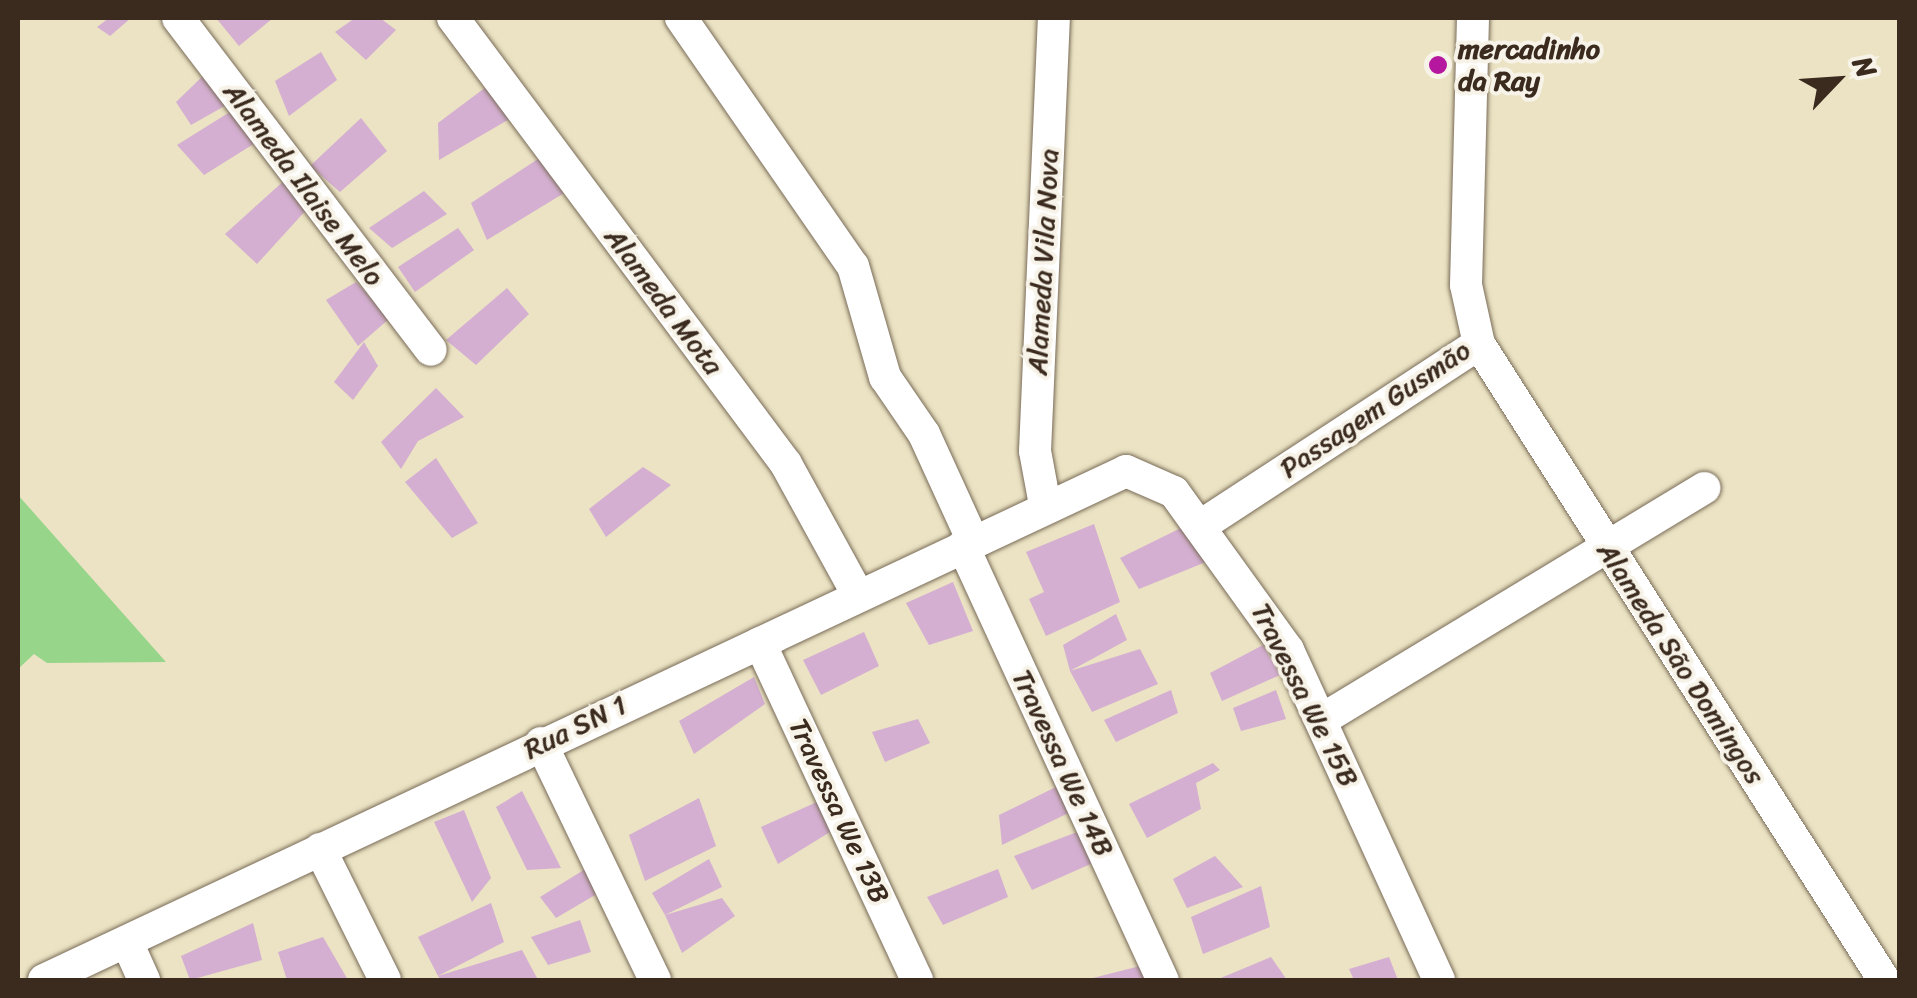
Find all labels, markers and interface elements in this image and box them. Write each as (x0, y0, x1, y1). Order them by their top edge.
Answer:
north arrow (1787, 30, 1887, 130)
place label: mercadinho da Ray (1458, 32, 1600, 98)
text: N (1838, 48, 1891, 86)
marker: mercadinho da Ray (1427, 54, 1449, 76)
street label: Alameda Ilaise Melo (216, 76, 392, 292)
street label: Alameda Vila Nova (1020, 148, 1066, 376)
street label: Alameda Mota (598, 221, 730, 381)
street label: Passagem Gusmão (1273, 333, 1477, 485)
street label: Alameda São Domingos (1590, 536, 1772, 790)
street label: Travessa We 15B (1244, 597, 1366, 793)
street label: Travessa We 14B (1005, 664, 1121, 862)
street label: Rua SN 1 (518, 688, 632, 766)
street label: Travessa We 13B (782, 713, 896, 909)

